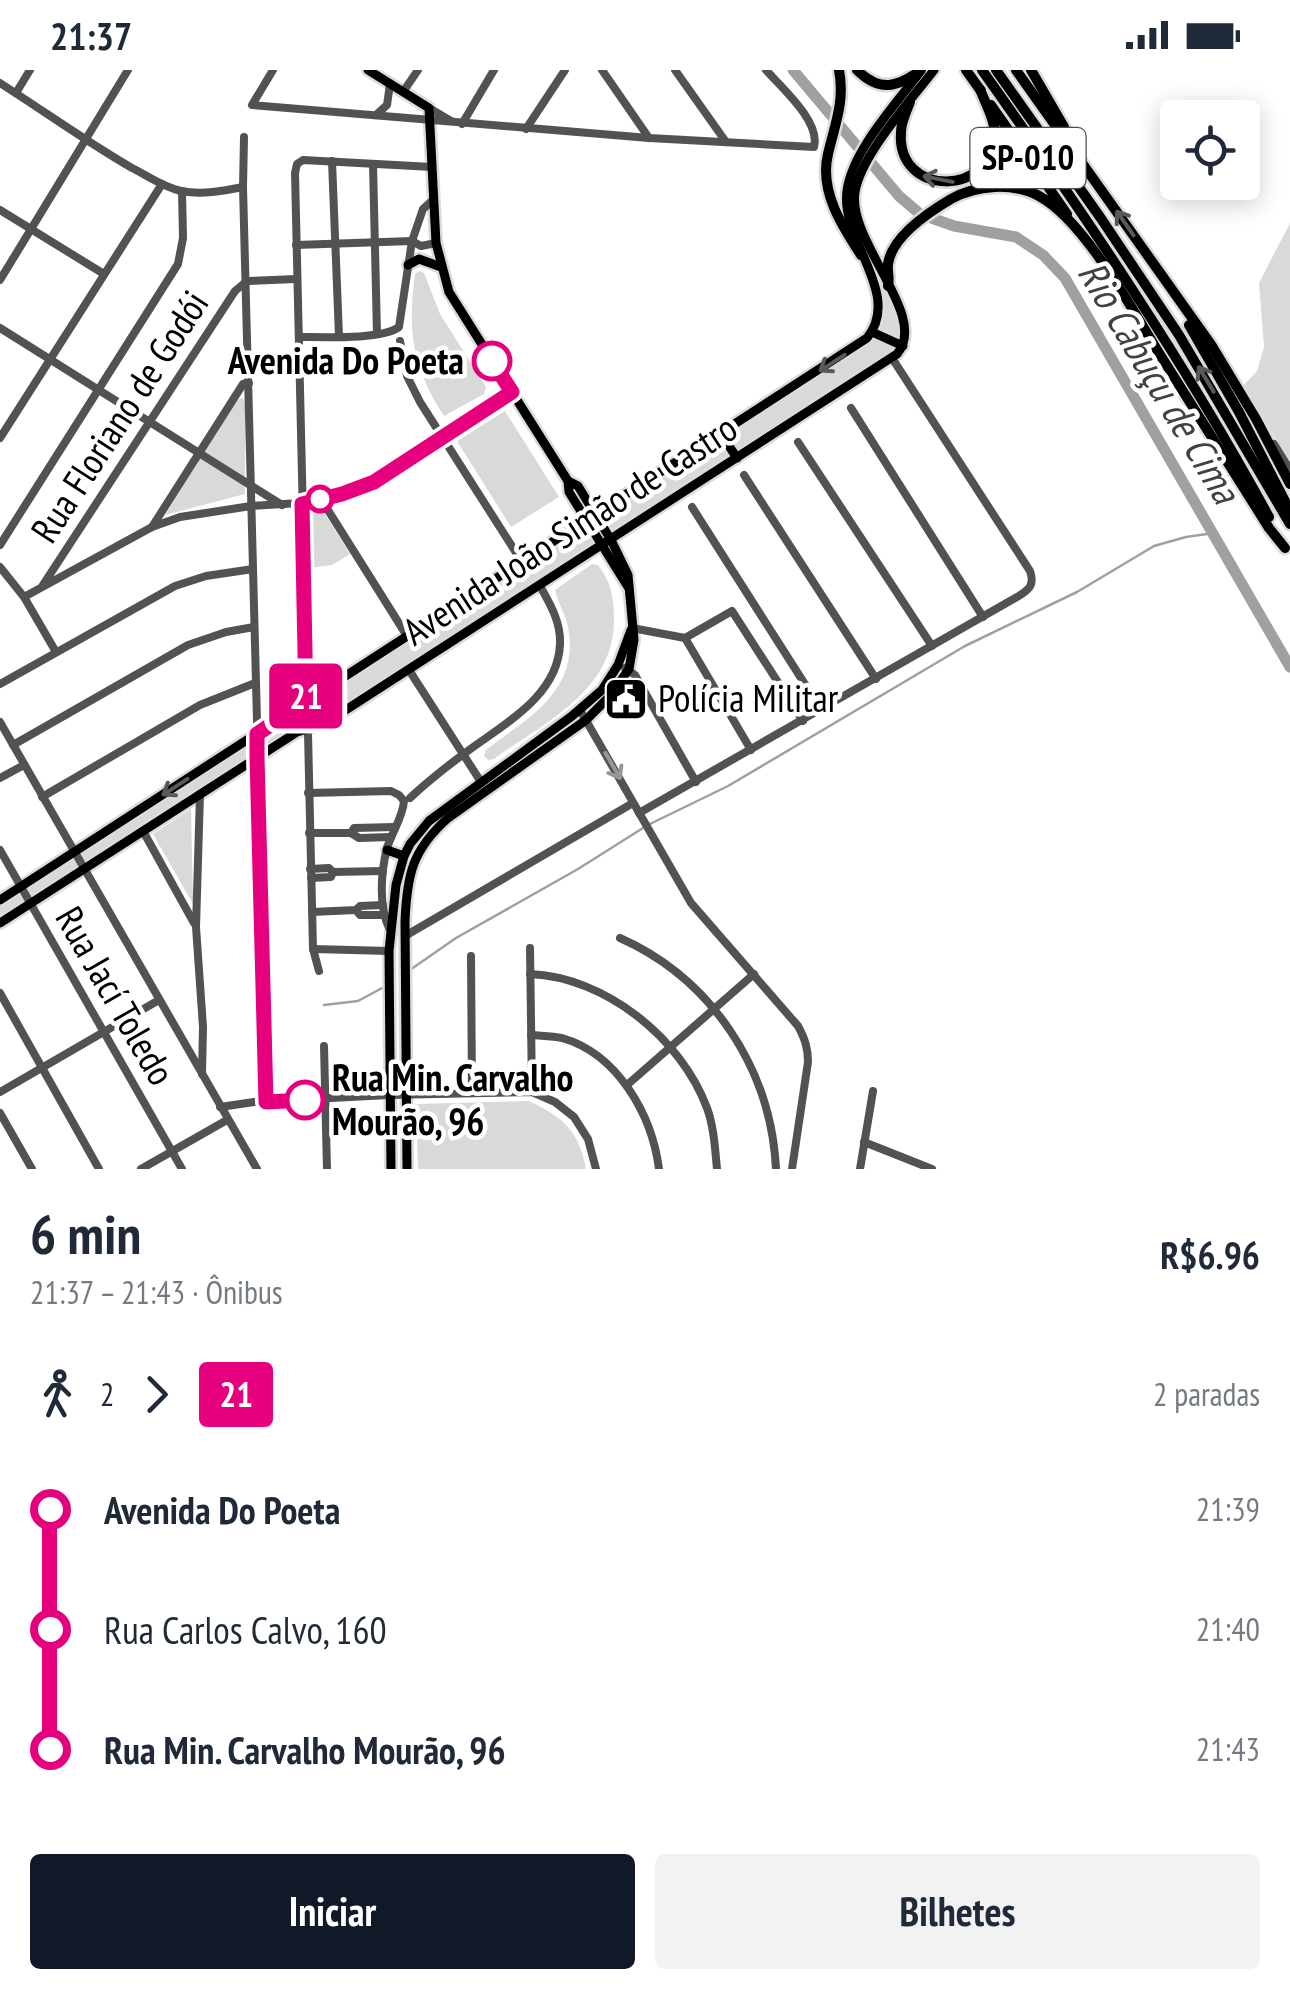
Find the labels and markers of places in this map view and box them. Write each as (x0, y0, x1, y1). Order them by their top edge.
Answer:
place label: Avenida Do Poeta (227, 335, 464, 384)
marker: Avenida Do Poeta (473, 342, 511, 380)
unlabelled marker (307, 486, 333, 512)
place label: Polícia Militar (658, 673, 839, 722)
public building icon: Polícia Militar (603, 676, 649, 722)
place label: Rua Min. Carvalho Mourão, 96 (332, 1052, 573, 1145)
marker: Rua Min. Carvalho Mourão, 96 (286, 1081, 324, 1119)

